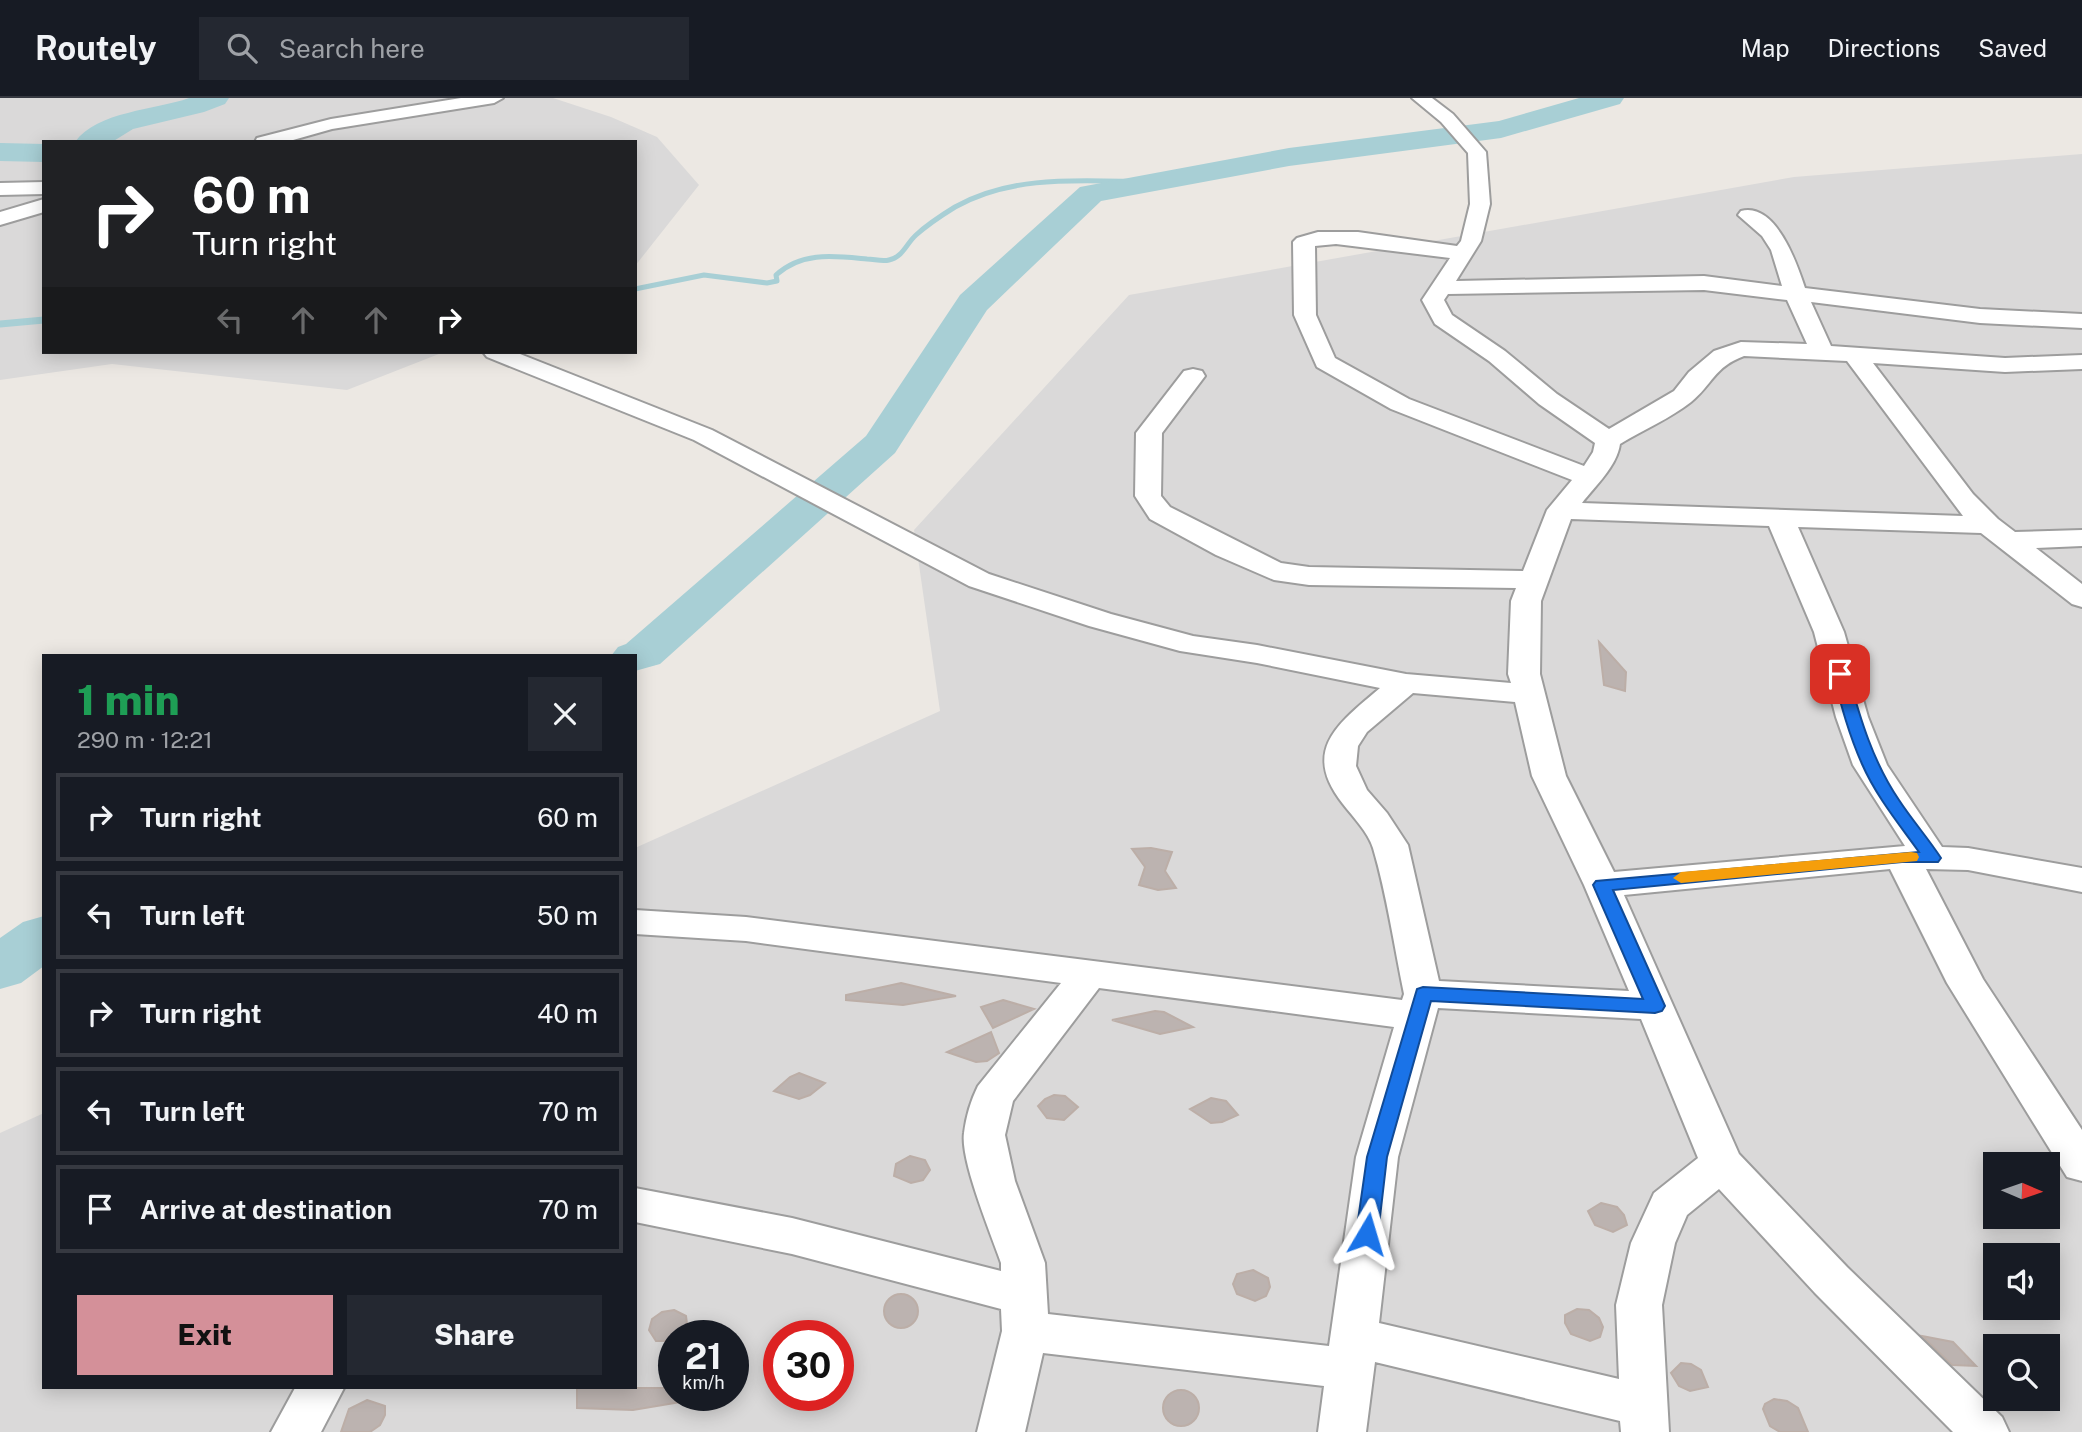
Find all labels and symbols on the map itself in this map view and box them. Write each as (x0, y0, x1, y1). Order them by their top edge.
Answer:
pin (1810, 644, 1870, 704)
north arrow (1983, 1152, 2060, 1228)
position arrow (1330, 1197, 1404, 1271)
speed limit sign: 30 (763, 1320, 854, 1411)

